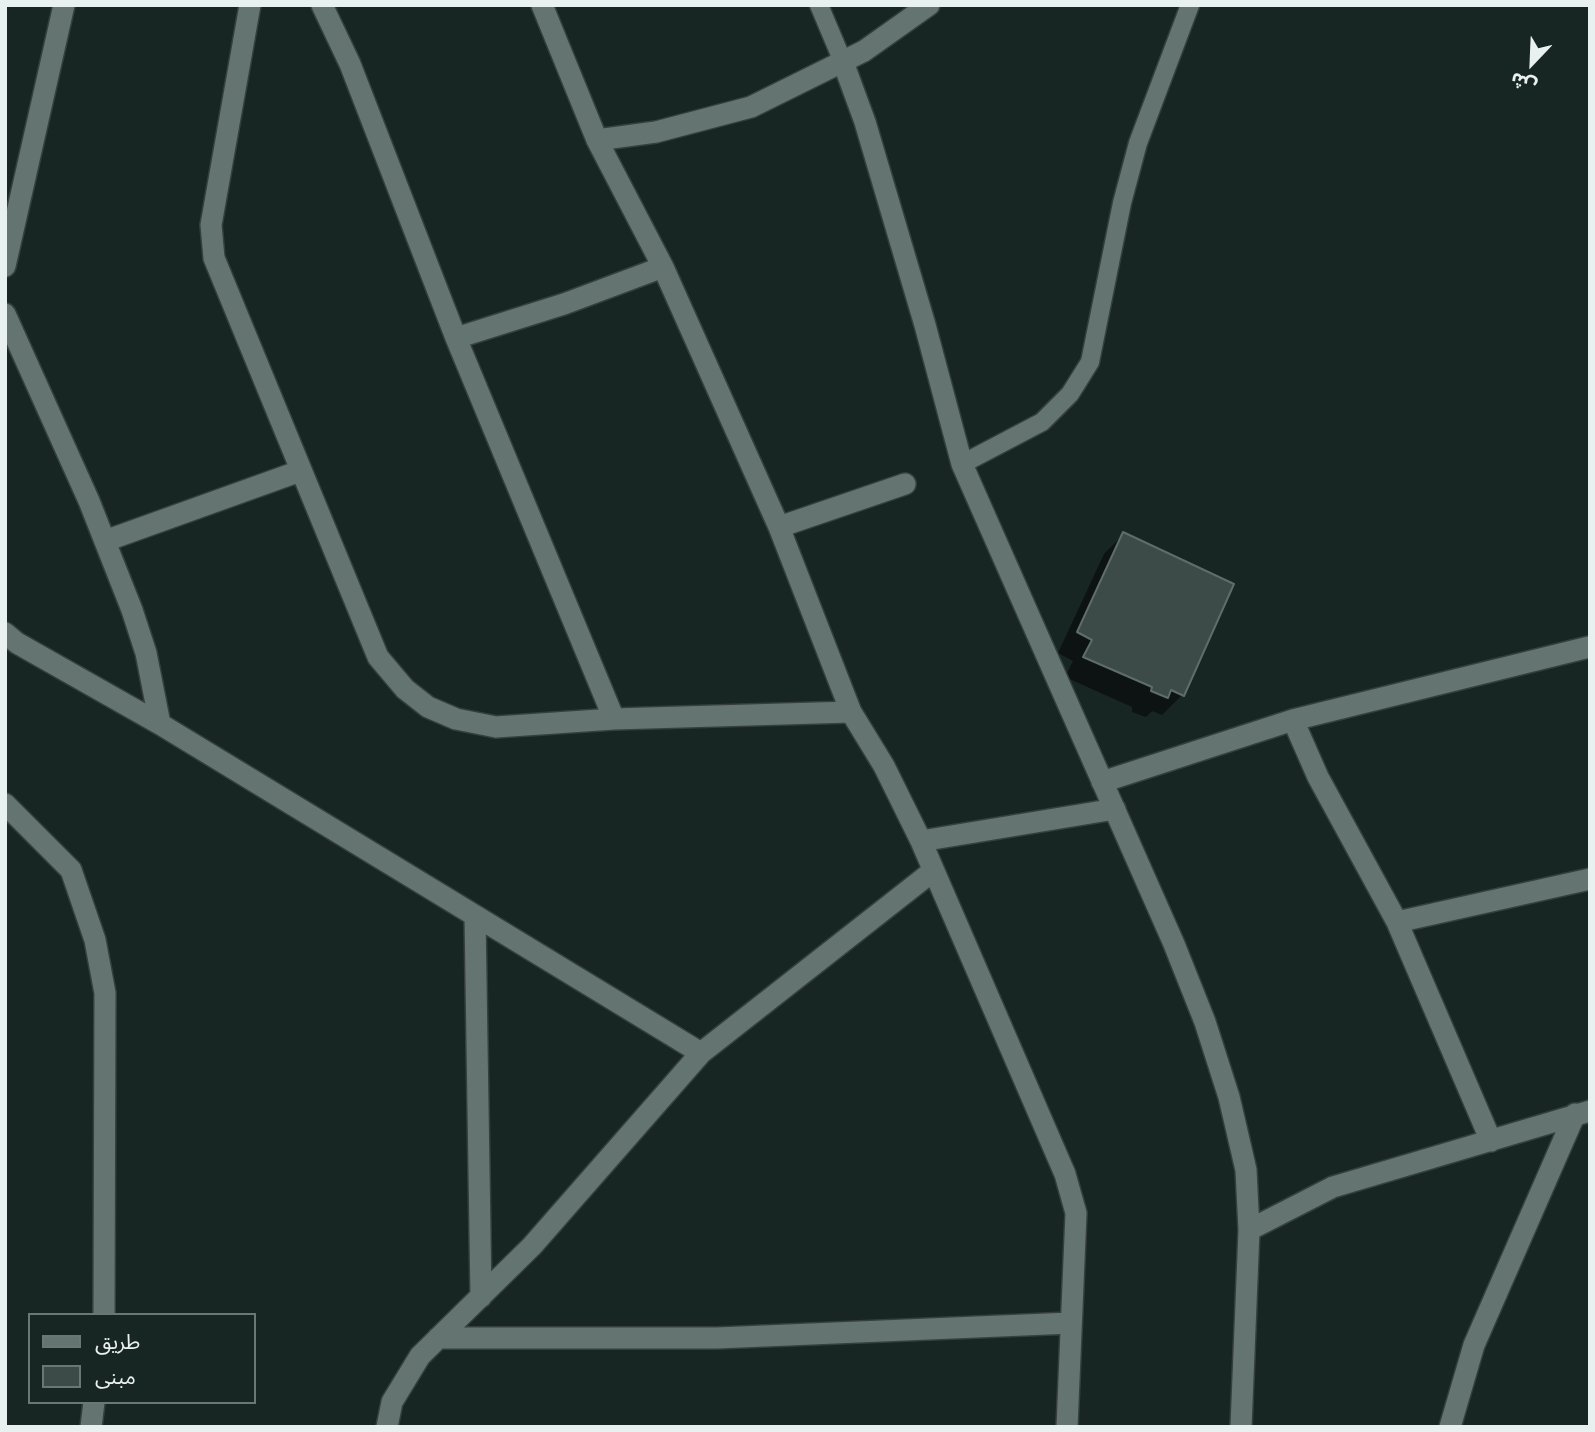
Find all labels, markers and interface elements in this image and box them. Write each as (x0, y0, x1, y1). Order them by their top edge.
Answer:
north arrow (1497, 28, 1567, 98)
text: ش (1506, 65, 1541, 100)
legend (28, 1313, 256, 1404)
text: طريق (95, 1327, 140, 1356)
text: مبنى (95, 1362, 136, 1391)

